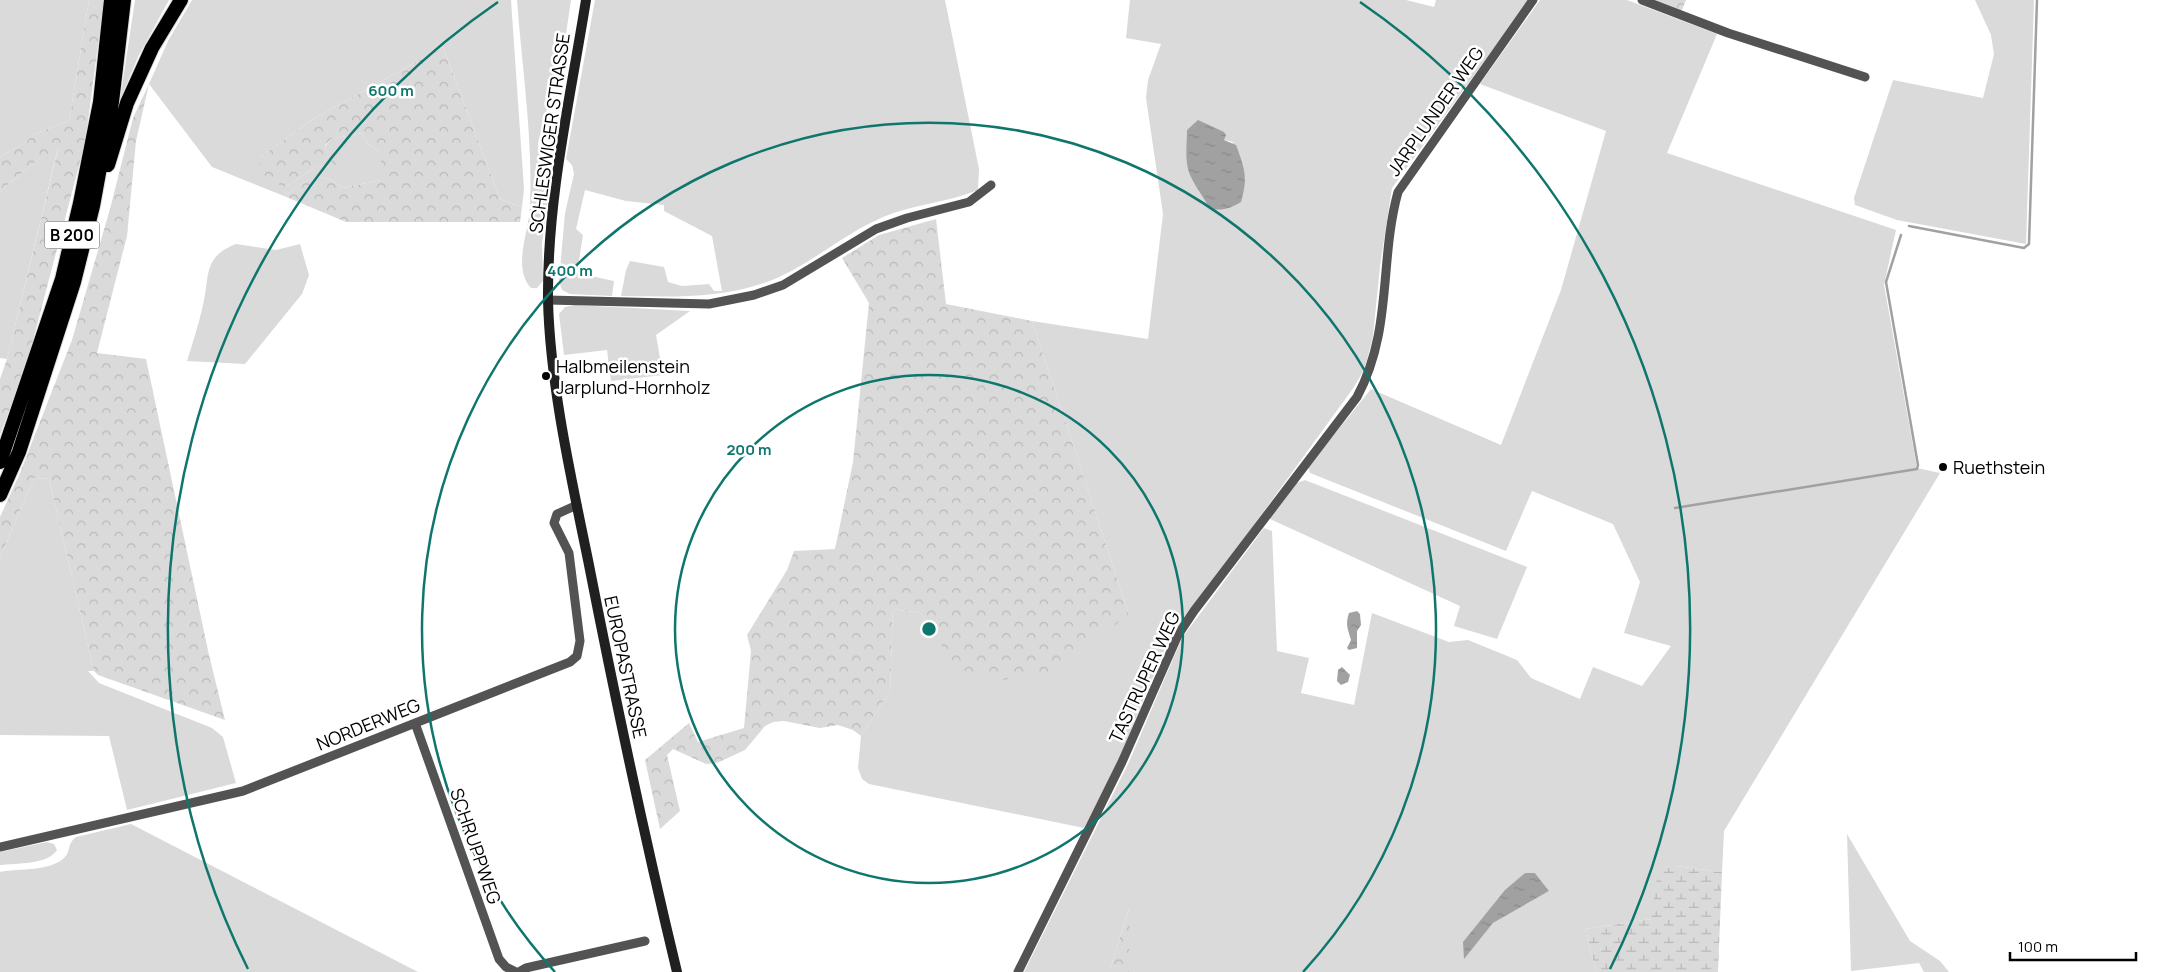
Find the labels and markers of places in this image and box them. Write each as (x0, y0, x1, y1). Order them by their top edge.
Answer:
place label: Halbmeilenstein Jarplund-Hornholz (556, 354, 710, 399)
marker: Halbmeilenstein Jarplund-Hornholz (540, 370, 552, 382)
place label: Ruethstein (1953, 455, 2045, 479)
marker: Ruethstein (1937, 461, 1949, 473)
centre of rings (920, 620, 938, 638)

